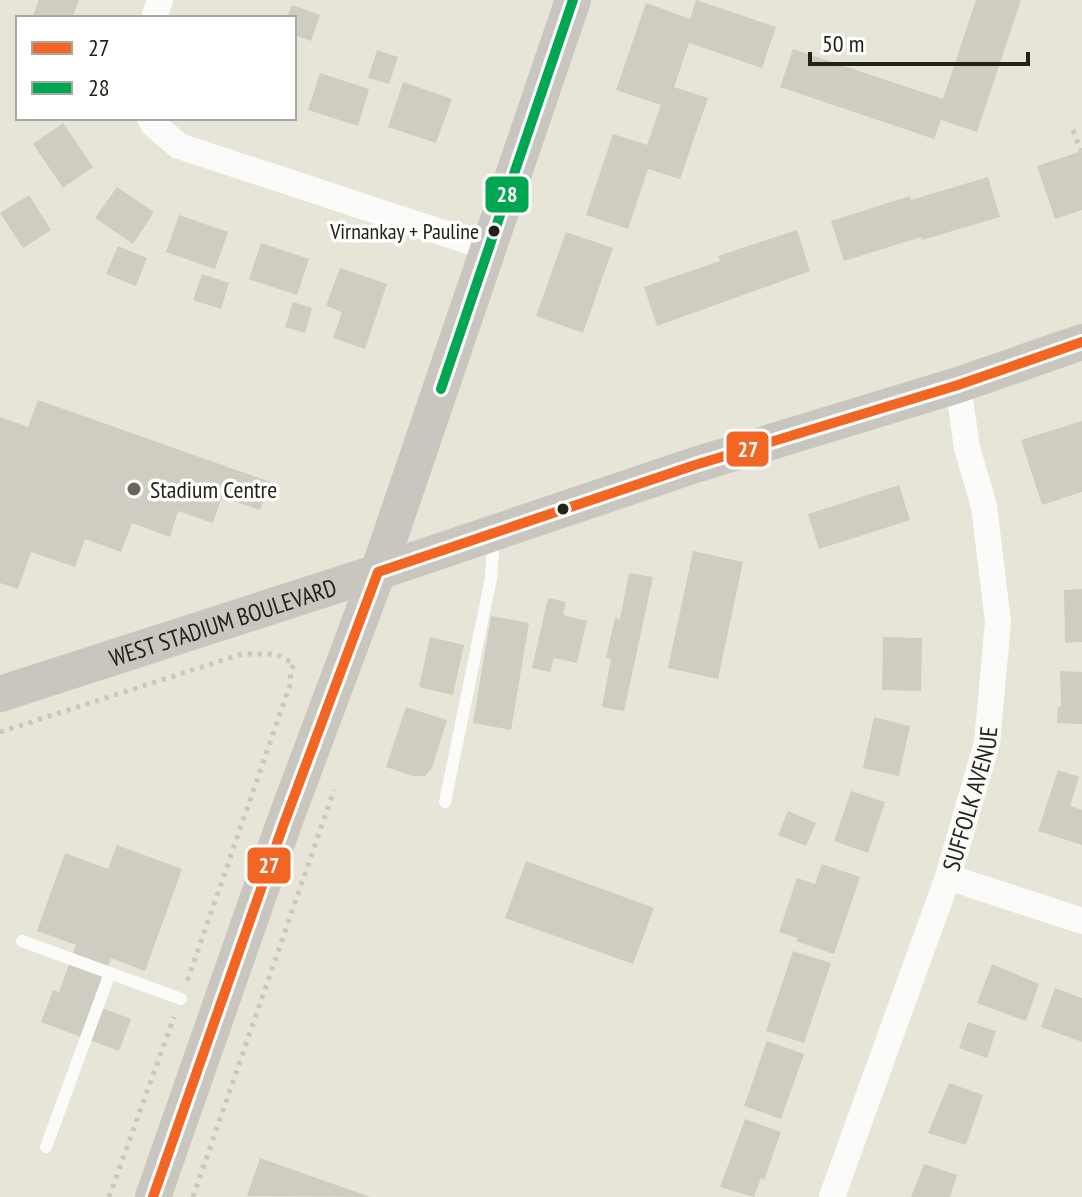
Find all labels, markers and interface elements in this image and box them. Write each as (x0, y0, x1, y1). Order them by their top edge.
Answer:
legend (16, 16, 296, 120)
scale bar (810, 16, 1028, 66)
text: 50 m (822, 28, 864, 59)
text: 27 (88, 32, 110, 63)
text: 28 (88, 72, 110, 103)
line badge: 28 (484, 175, 530, 214)
text: 28 (496, 180, 518, 208)
place label: Virnankay + Pauline (329, 217, 479, 245)
marker: Virnankay + Pauline (486, 223, 502, 239)
line badge: 27 (725, 430, 770, 468)
text: 27 (737, 435, 759, 463)
place label: Stadium Centre (150, 474, 277, 505)
marker: Stadium Centre (125, 480, 143, 498)
unlabelled marker (555, 501, 571, 517)
street label: WEST STADIUM BOULEVARD (105, 571, 340, 673)
street label: SUFFOLK AVENUE (935, 725, 1004, 875)
line badge: 27 (246, 846, 292, 885)
text: 27 (258, 851, 280, 879)

